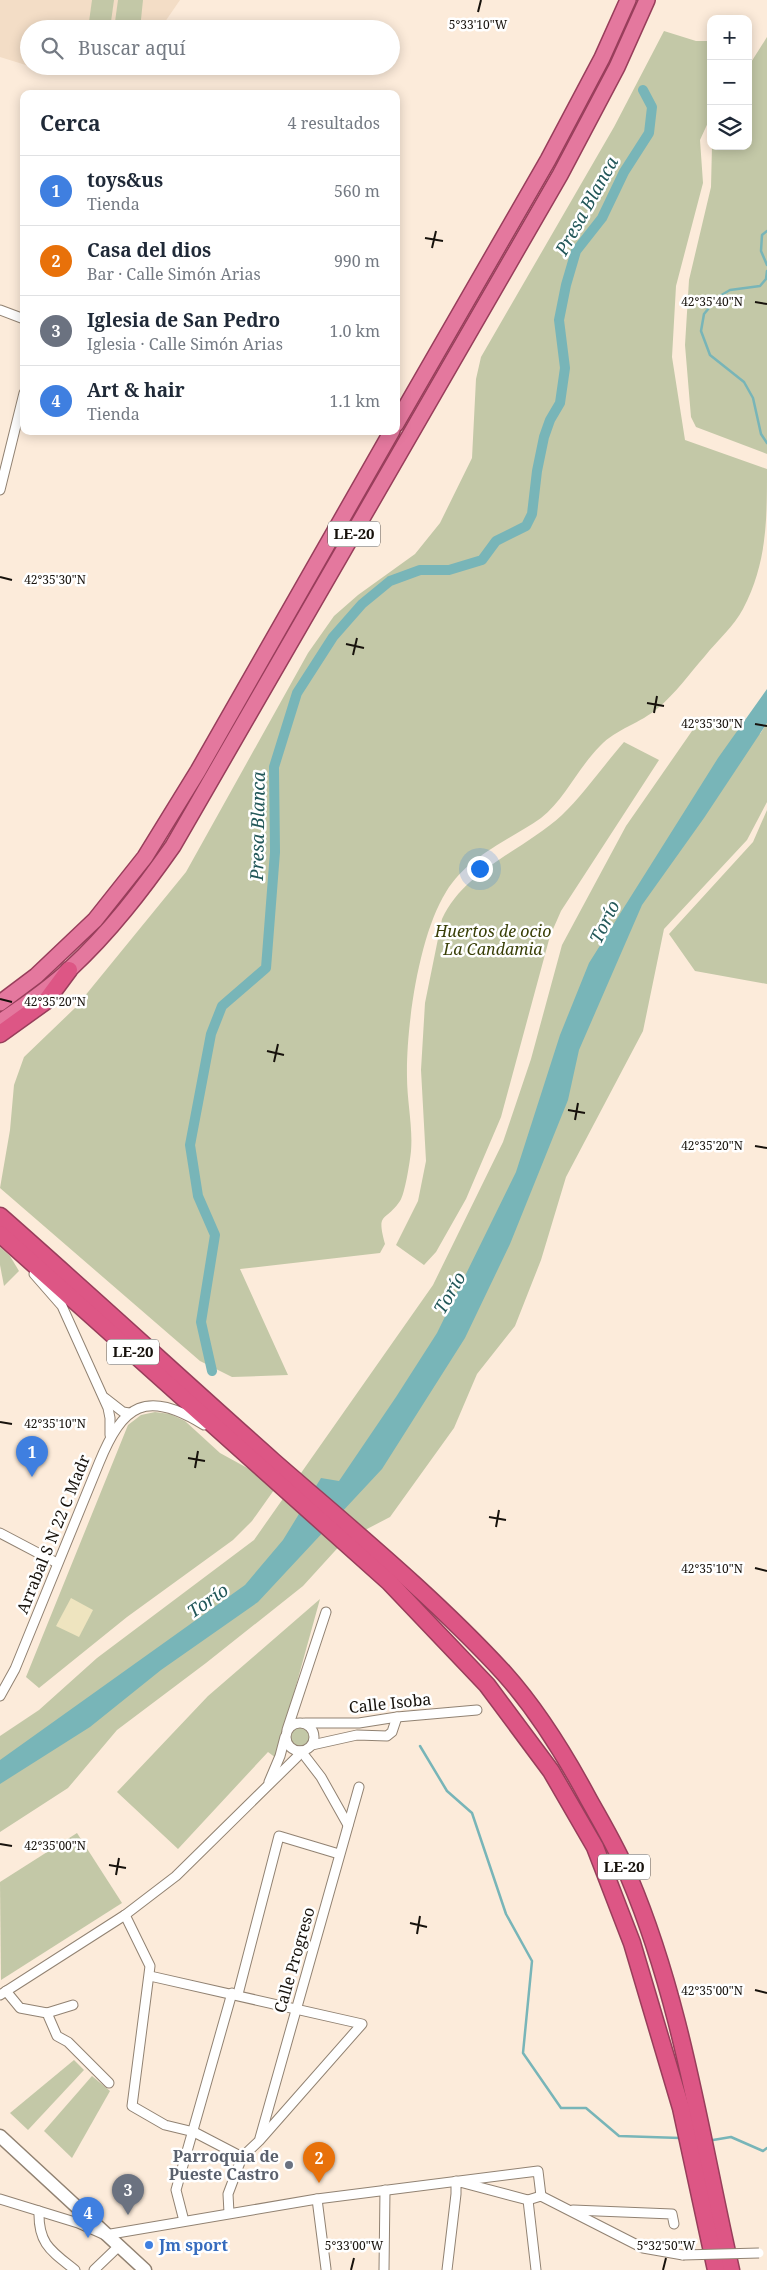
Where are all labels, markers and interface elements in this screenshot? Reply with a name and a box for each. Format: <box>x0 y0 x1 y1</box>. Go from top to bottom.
map controls <box>707 15 752 150</box>
button: + <box>707 15 752 60</box>
text: 5°33'10"W <box>449 16 508 33</box>
search box <box>20 20 400 75</box>
icon: search <box>38 34 66 62</box>
text: Buscar aquí <box>78 35 186 61</box>
button: − <box>707 60 752 105</box>
button: layers <box>707 105 752 150</box>
text: Cerca <box>40 109 101 137</box>
text: 4 resultados <box>288 112 380 134</box>
water label: Presa Blanca <box>549 151 623 260</box>
text: toys&us <box>87 167 163 193</box>
text: 1 <box>51 180 61 202</box>
text: 560 m <box>334 180 380 202</box>
text: Tienda <box>87 193 140 215</box>
text: Casa del dios <box>87 237 211 263</box>
text: 2 <box>51 250 61 272</box>
text: 990 m <box>334 250 380 272</box>
text: Bar · Calle Simón Arias <box>87 263 261 285</box>
text: 42°35'40"N <box>681 293 743 310</box>
text: Iglesia de San Pedro <box>87 307 280 333</box>
text: 3 <box>51 320 61 342</box>
text: 1.0 km <box>329 320 380 342</box>
text: Iglesia · Calle Simón Arias <box>87 333 283 355</box>
text: Art & hair <box>87 377 185 403</box>
text: 4 <box>51 390 61 412</box>
text: 1.1 km <box>329 390 380 412</box>
text: Tienda <box>87 403 140 425</box>
road number: LE-20 <box>328 522 380 546</box>
text: 42°35'30"N <box>24 571 86 588</box>
text: 42°35'30"N <box>681 715 743 732</box>
water label: Presa Blanca <box>244 771 270 882</box>
your location <box>467 856 493 882</box>
water label: Torío <box>583 896 625 947</box>
park label: Huertos de ocio La Candamia <box>434 920 551 960</box>
text: 42°35'20"N <box>24 993 86 1010</box>
text: 42°35'20"N <box>681 1137 743 1154</box>
water label: Torío <box>427 1267 471 1318</box>
road number: LE-20 <box>107 1340 159 1364</box>
text: 42°35'10"N <box>24 1415 86 1432</box>
pin: 1 <box>16 1436 48 1477</box>
street label: Arrabal S N 22 C Madr <box>11 1451 95 1617</box>
text: 42°35'10"N <box>681 1560 743 1577</box>
water label: Torío <box>182 1577 233 1623</box>
street label: Calle Isoba <box>348 1688 432 1718</box>
text: 42°35'00"N <box>24 1837 86 1854</box>
road number: LE-20 <box>598 1854 650 1880</box>
street label: Calle Progreso <box>268 1905 320 2015</box>
text: 42°35'00"N <box>681 1982 743 1999</box>
pin: 2 <box>303 2142 335 2183</box>
place label: Parroquia de Pueste Castro <box>169 2145 279 2185</box>
marker: Parroquia de Pueste Castro <box>283 2159 295 2171</box>
pin: 3 <box>112 2174 144 2215</box>
pin: 4 <box>72 2197 104 2238</box>
place label: Jm sport <box>158 2234 228 2256</box>
text: 5°33'00"W <box>325 2237 384 2254</box>
text: 5°32'50"W <box>637 2237 696 2254</box>
marker: Jm sport <box>143 2239 155 2251</box>

